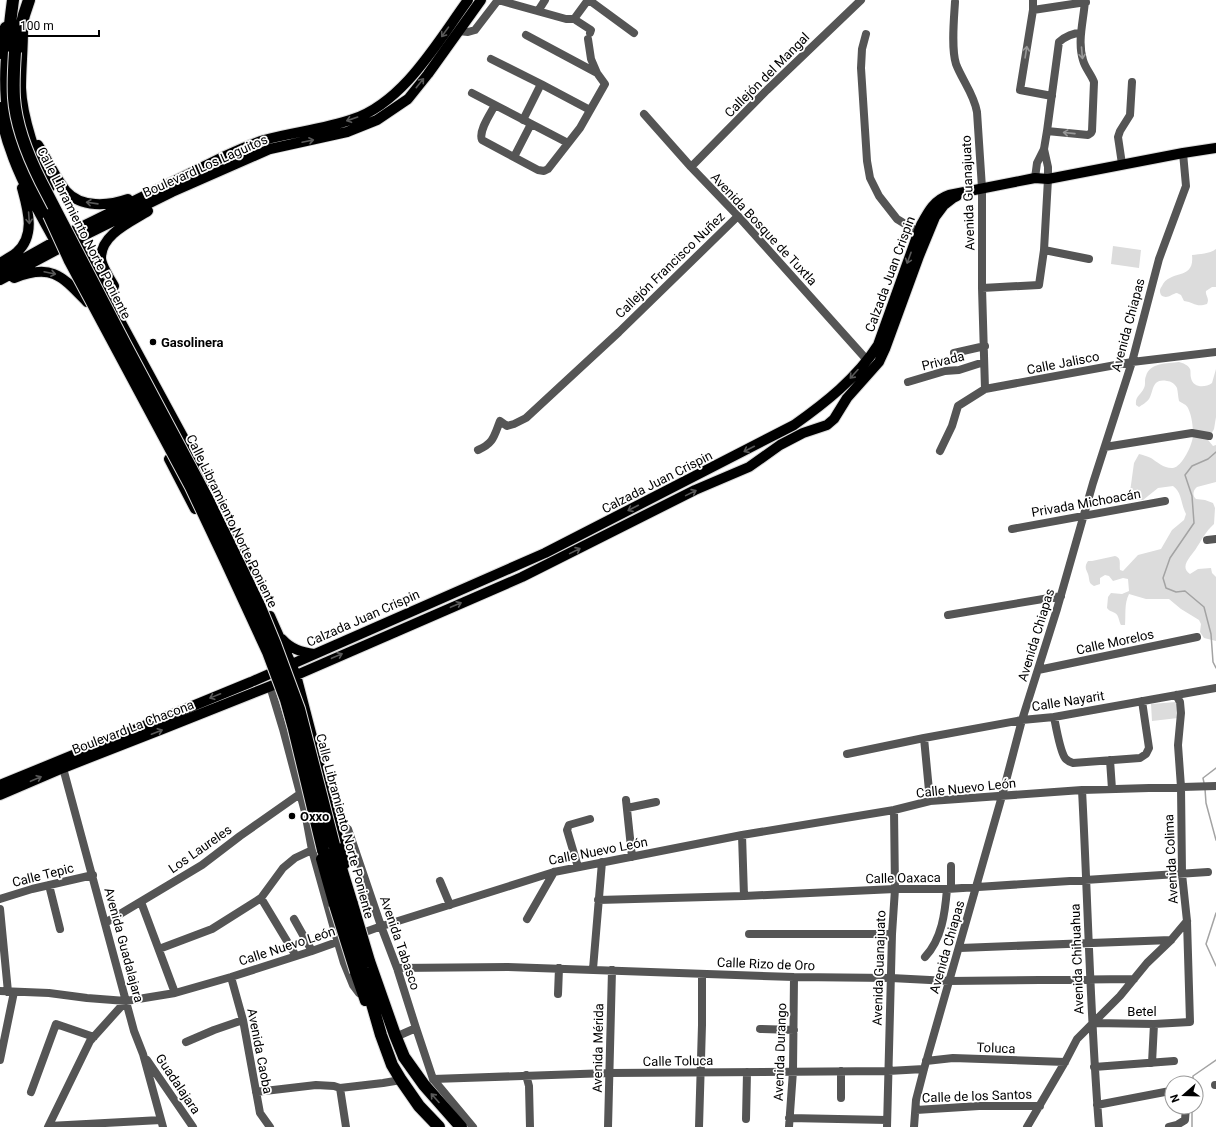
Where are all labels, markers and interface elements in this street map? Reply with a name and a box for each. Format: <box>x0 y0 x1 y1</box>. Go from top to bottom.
scale bar <box>14 12 99 38</box>
text: 100 m <box>20 19 54 33</box>
one-way arrow <box>441 26 449 37</box>
street label: Callejón del Mangal <box>722 30 812 120</box>
one-way arrow <box>1022 46 1030 59</box>
one-way arrow <box>1078 46 1085 59</box>
one-way arrow <box>416 78 425 89</box>
one-way arrow <box>347 115 359 123</box>
one-way arrow <box>1063 129 1076 136</box>
street label: Boulevard Los Laguitos <box>140 132 270 200</box>
street label: Avenida Guanajuato <box>958 135 978 251</box>
one-way arrow <box>301 136 314 144</box>
street label: Calle Libramiento Norte Poniente <box>34 145 134 322</box>
street label: Avenida Bosque de Tuxtla <box>708 170 820 288</box>
one-way arrow <box>86 199 99 207</box>
street label: Callejón Francisco Nuñez <box>612 208 728 321</box>
one-way arrow <box>25 212 32 225</box>
street label: Calzada Juan Crispin <box>862 214 918 334</box>
one-way arrow <box>905 252 913 264</box>
one-way arrow <box>43 270 56 278</box>
street label: Avenida Chiapas <box>1108 276 1148 373</box>
place label: Gasolinera <box>161 335 224 350</box>
marker: Gasolinera <box>148 337 158 347</box>
street label: Privada <box>920 348 966 374</box>
street label: Calle Jalisco <box>1026 349 1100 377</box>
one-way arrow <box>849 369 859 379</box>
street label: Calle Libramiento Norte Poniente <box>183 432 281 610</box>
one-way arrow <box>744 446 756 453</box>
street label: Calzada Juan Crispin <box>599 448 715 516</box>
street label: Privada Michoacán <box>1030 486 1142 520</box>
one-way arrow <box>684 489 696 496</box>
one-way arrow <box>628 505 640 512</box>
one-way arrow <box>568 547 580 554</box>
street label: Calzada Juan Crispin <box>304 586 422 650</box>
street label: Avenida Chiapas <box>1015 587 1057 683</box>
one-way arrow <box>450 601 462 609</box>
street label: Calle Morelos <box>1075 626 1156 658</box>
one-way arrow <box>330 652 342 660</box>
street label: Calle Nayarit <box>1031 688 1105 714</box>
one-way arrow <box>209 693 221 701</box>
street label: Boulevard La Chacona <box>70 697 196 757</box>
one-way arrow <box>150 727 162 735</box>
street label: Calle Libramiento Norte Poniente <box>313 732 377 920</box>
one-way arrow <box>29 775 41 783</box>
street label: Calle Nuevo León <box>915 775 1017 801</box>
place label: Oxxo <box>300 809 329 824</box>
marker: Oxxo <box>287 811 297 821</box>
street label: Avenida Colima <box>1161 814 1181 904</box>
street label: Los Laureles <box>166 822 235 876</box>
street label: Calle Nuevo León <box>547 834 649 868</box>
street label: Calle Tepic <box>11 860 76 890</box>
street label: Calle Oaxaca <box>865 870 941 886</box>
street label: Avenida Guadalajara <box>101 886 147 1004</box>
street label: Avenida Tabasco <box>377 894 423 992</box>
street label: Avenida Chiapas <box>927 898 968 995</box>
street label: Avenida Chihuahua <box>1068 903 1086 1015</box>
street label: Avenida Guanajuato <box>869 910 889 1026</box>
street label: Calle Nuevo León <box>237 923 337 969</box>
street label: Calle Rizo de Oro <box>717 955 815 973</box>
street label: Avenida Mérida <box>590 1003 606 1093</box>
street label: Avenida Durango <box>771 1003 789 1101</box>
street label: Betel <box>1127 1004 1157 1019</box>
street label: Avenida Caoba <box>244 1007 276 1095</box>
street label: Toluca <box>976 1040 1016 1056</box>
street label: Guadalajara <box>152 1051 204 1117</box>
street label: Calle Toluca <box>643 1053 713 1069</box>
north arrow <box>1164 1075 1204 1115</box>
street label: Calle de los Santos <box>922 1087 1033 1105</box>
text: N <box>1168 1092 1183 1104</box>
one-way arrow <box>430 1093 440 1103</box>

